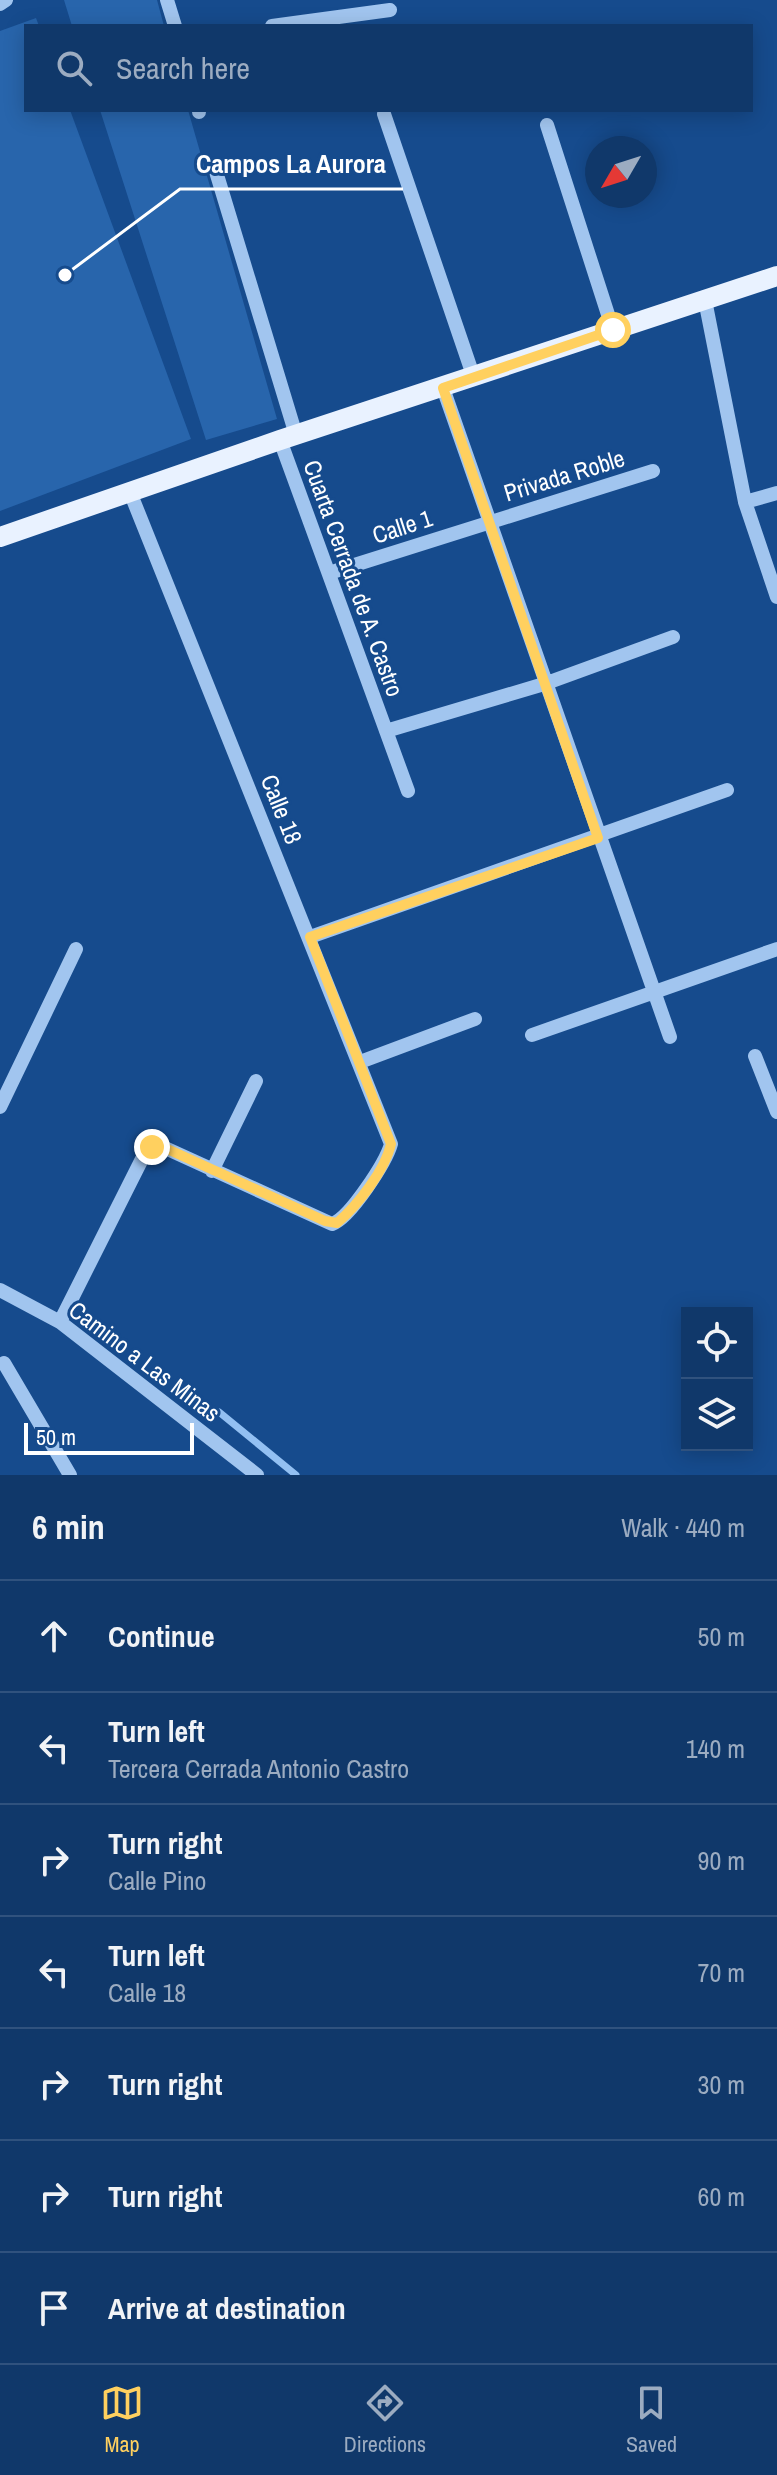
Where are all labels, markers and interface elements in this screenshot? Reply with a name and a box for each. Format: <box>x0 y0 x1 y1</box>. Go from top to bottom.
search box <box>24 24 753 112</box>
icon: search <box>52 46 96 90</box>
text: Search here <box>116 48 250 88</box>
north arrow <box>585 136 657 208</box>
callout: Campos La Aurora <box>180 139 403 189</box>
text: Campos La Aurora <box>196 146 386 181</box>
route start <box>595 312 631 348</box>
street label: Privada Roble <box>500 441 628 509</box>
street label: Cuarta Cerrada de A. Castro <box>296 455 412 701</box>
street label: Calle 1 <box>368 501 436 551</box>
street label: Calle 18 <box>254 770 310 848</box>
route end <box>134 1129 170 1165</box>
street label: Camino a Las Minas <box>63 1294 227 1428</box>
map controls <box>681 1307 753 1451</box>
button: locate <box>681 1307 753 1379</box>
button: layers <box>681 1379 753 1451</box>
scale bar <box>24 1419 194 1455</box>
text: 50 m <box>36 1422 76 1452</box>
text: 6 min <box>32 1504 105 1550</box>
text: Walk · 440 m <box>621 1510 745 1545</box>
icon: ahead <box>32 1614 76 1658</box>
text: Continue <box>108 1616 215 1656</box>
text: 50 m <box>698 1619 745 1654</box>
text: Turn left <box>108 1711 205 1751</box>
icon: left <box>32 1726 76 1770</box>
text: 140 m <box>686 1731 745 1766</box>
text: Tercera Cerrada Antonio Castro <box>108 1751 409 1786</box>
text: Turn right <box>108 1823 222 1863</box>
icon: right <box>32 1838 76 1882</box>
text: 90 m <box>698 1843 745 1878</box>
text: Calle Pino <box>108 1863 206 1898</box>
text: Turn left <box>108 1935 205 1975</box>
icon: left <box>32 1950 76 1994</box>
text: 70 m <box>698 1955 745 1990</box>
text: Calle 18 <box>108 1975 186 2010</box>
icon: right <box>32 2062 76 2106</box>
text: Turn right <box>108 2064 222 2104</box>
text: 30 m <box>698 2067 745 2102</box>
icon: right <box>32 2174 76 2218</box>
text: Turn right <box>108 2176 222 2216</box>
text: 60 m <box>698 2179 745 2214</box>
icon: arrive <box>32 2286 76 2330</box>
text: Arrive at destination <box>108 2288 346 2328</box>
tab: Map <box>100 2381 144 2459</box>
tab: Directions <box>344 2381 426 2459</box>
tab: Saved <box>626 2381 677 2459</box>

